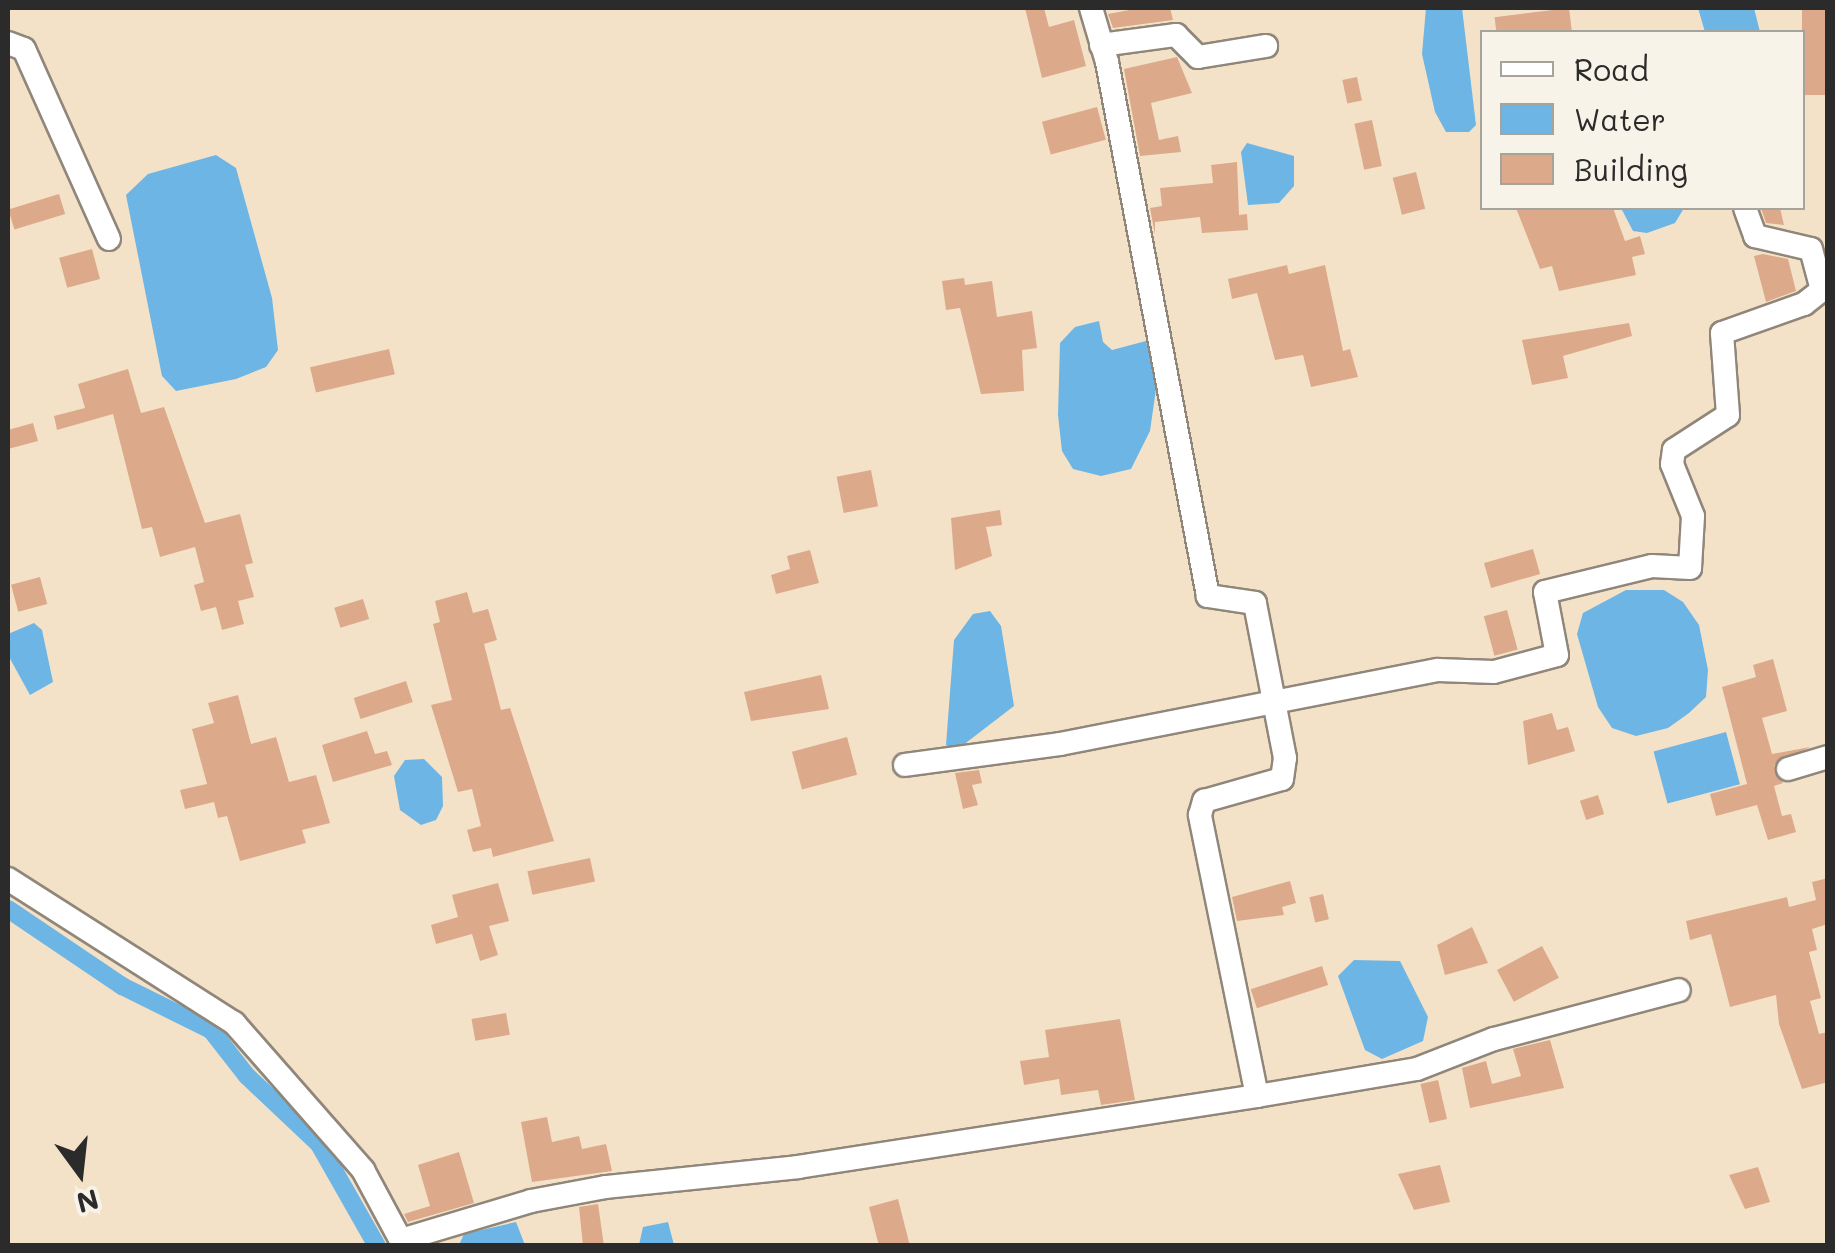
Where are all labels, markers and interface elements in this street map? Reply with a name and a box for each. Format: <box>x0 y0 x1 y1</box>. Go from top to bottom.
legend <box>1480 30 1805 210</box>
text: Road <box>1574 49 1649 89</box>
text: Water <box>1574 99 1666 139</box>
text: Building <box>1574 149 1688 189</box>
north arrow <box>30 1123 130 1223</box>
text: N <box>73 1182 103 1222</box>

